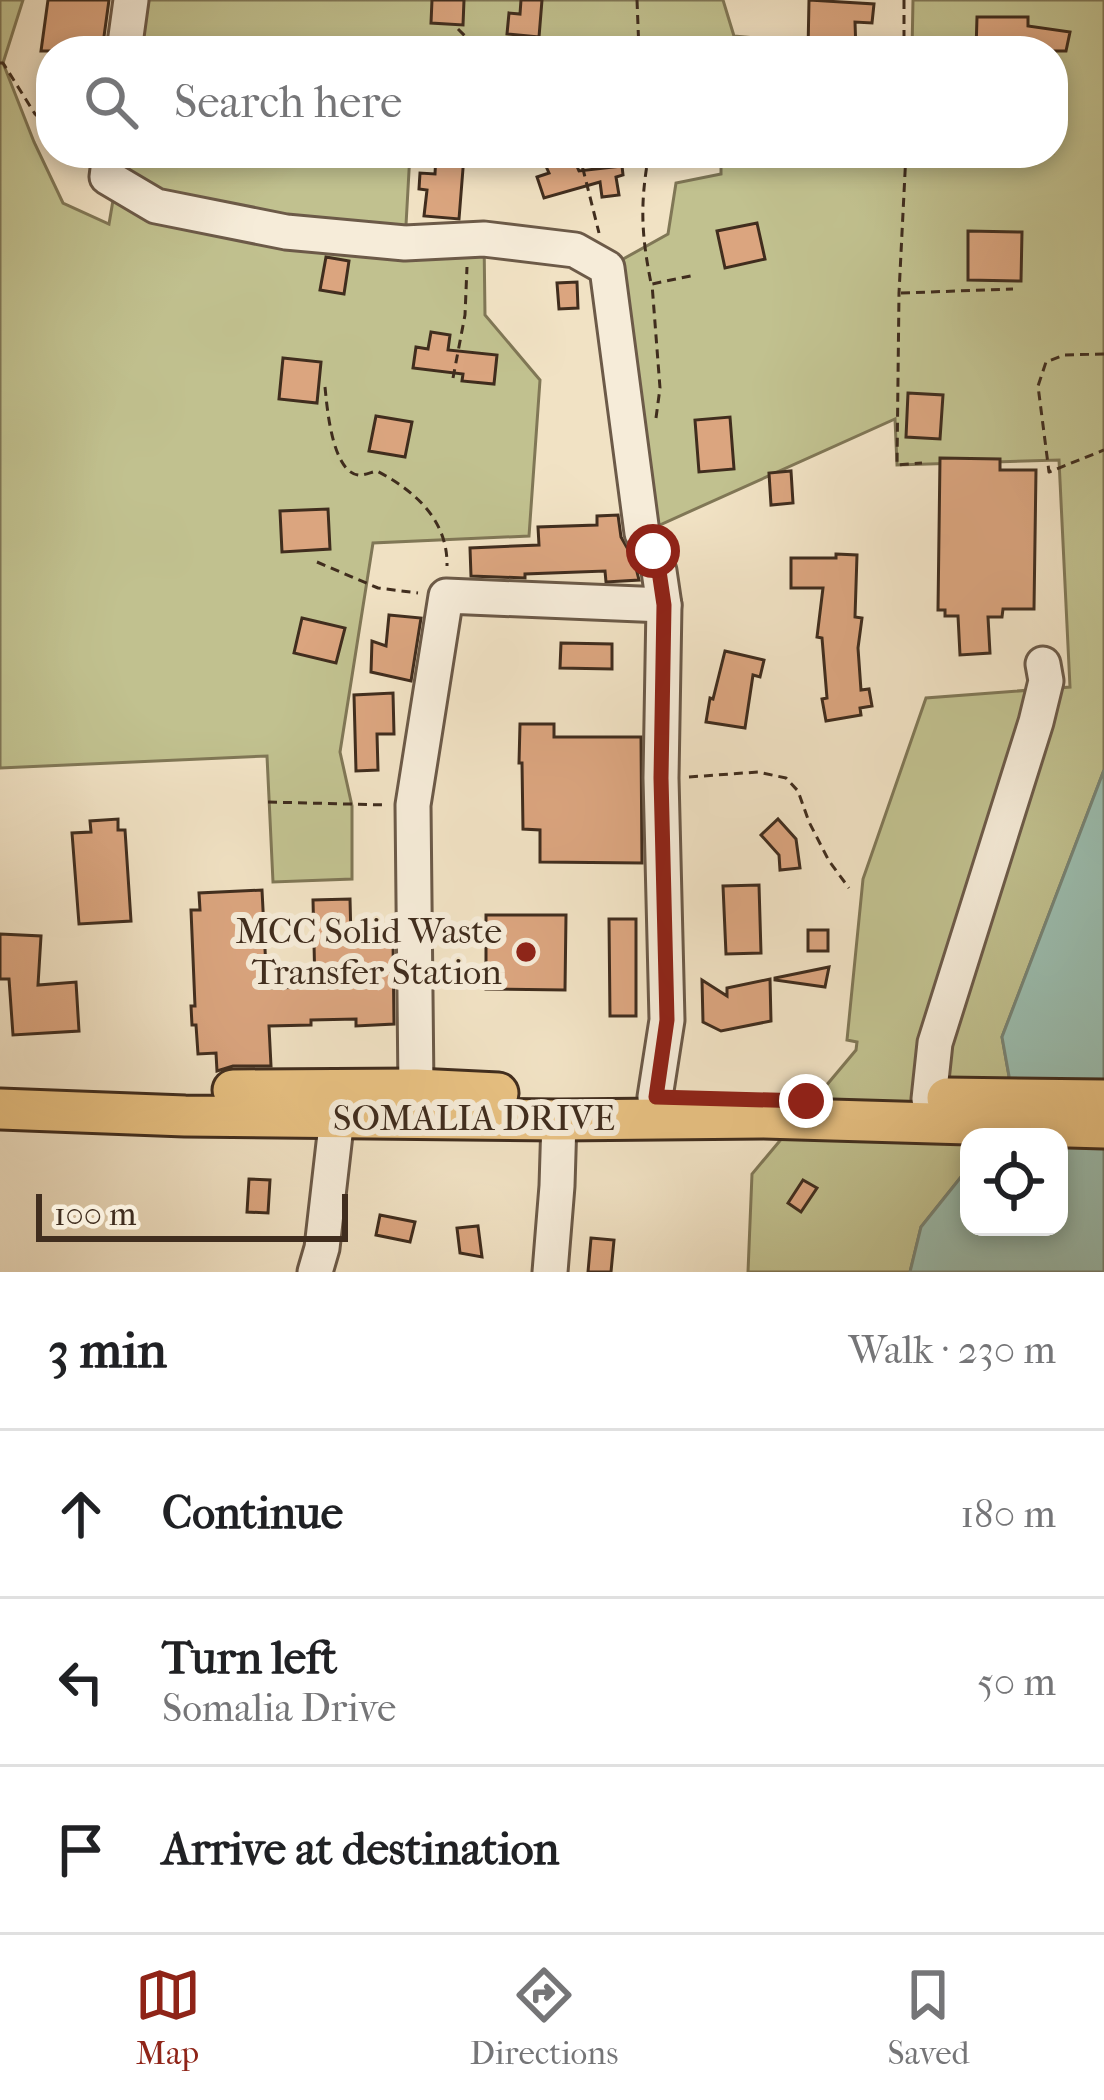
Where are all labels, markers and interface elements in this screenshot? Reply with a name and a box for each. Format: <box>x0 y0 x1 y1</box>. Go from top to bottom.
search box <box>36 36 1068 168</box>
icon: search <box>78 69 144 135</box>
text: Search here <box>174 76 402 129</box>
route start <box>626 524 680 578</box>
place label: MCC Solid Waste Transfer Station <box>236 910 502 993</box>
marker: MCC Solid Waste Transfer Station <box>513 939 539 965</box>
route end <box>779 1074 833 1128</box>
street label: SOMALIA DRIVE <box>333 1097 615 1139</box>
map controls <box>960 1128 1068 1236</box>
button: locate <box>960 1128 1068 1236</box>
scale bar <box>36 1188 348 1241</box>
text: 100 m <box>54 1195 137 1234</box>
text: 3 min <box>48 1320 167 1380</box>
text: Walk · 230 m <box>849 1327 1056 1373</box>
icon: ahead <box>48 1481 114 1547</box>
text: Continue <box>162 1487 343 1540</box>
text: 180 m <box>960 1491 1056 1537</box>
text: Turn left <box>162 1632 337 1685</box>
icon: left <box>48 1649 114 1715</box>
text: 50 m <box>977 1659 1056 1705</box>
text: Somalia Drive <box>162 1685 396 1731</box>
icon: arrive <box>48 1817 114 1883</box>
text: Arrive at destination <box>162 1823 559 1876</box>
tab: Map <box>135 1962 201 2073</box>
tab: Directions <box>470 1962 618 2073</box>
tab: Saved <box>888 1962 969 2073</box>

